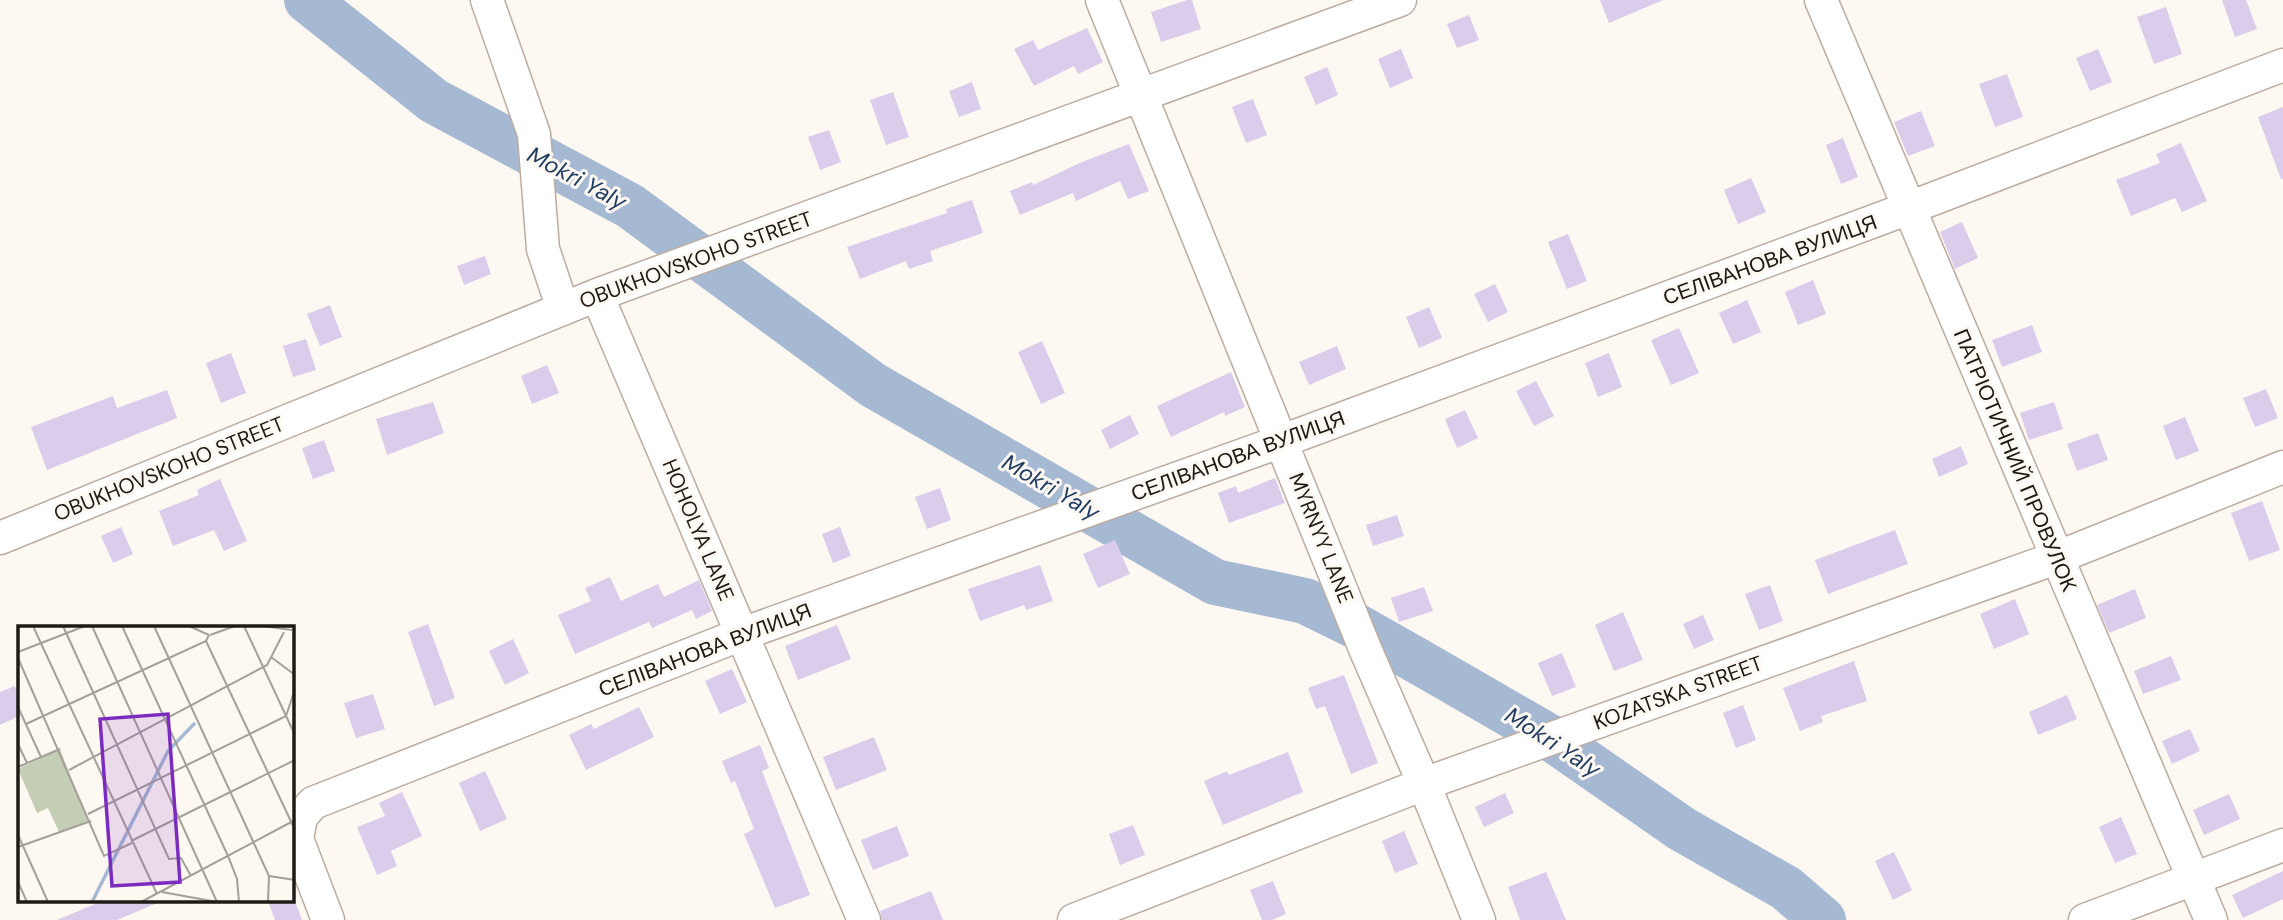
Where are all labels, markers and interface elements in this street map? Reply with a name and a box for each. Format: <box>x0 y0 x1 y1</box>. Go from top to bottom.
water label: Mokri Yaly <box>522 139 633 217</box>
street label: OBUKHOVSKOHO STREET <box>576 205 817 315</box>
street label: СЕЛІВАНОВА ВУЛИЦЯ <box>1659 208 1881 312</box>
street label: ПАТРІОТИЧНИЙ ПРОВУЛОК <box>1947 324 2083 596</box>
street label: СЕЛІВАНОВА ВУЛИЦЯ <box>1127 404 1349 508</box>
street label: OBUKHOVSKOHO STREET <box>50 410 288 528</box>
water label: Mokri Yaly <box>997 447 1106 528</box>
street label: HOHOLYA LANE <box>655 455 741 605</box>
street label: MYRNYY LANE <box>1282 469 1360 607</box>
street label: СЕЛІВАНОВА ВУЛИЦЯ <box>594 596 816 704</box>
inset map <box>18 626 294 902</box>
street label: KOZATSKA STREET <box>1589 649 1767 737</box>
water label: Mokri Yaly <box>1499 700 1608 785</box>

